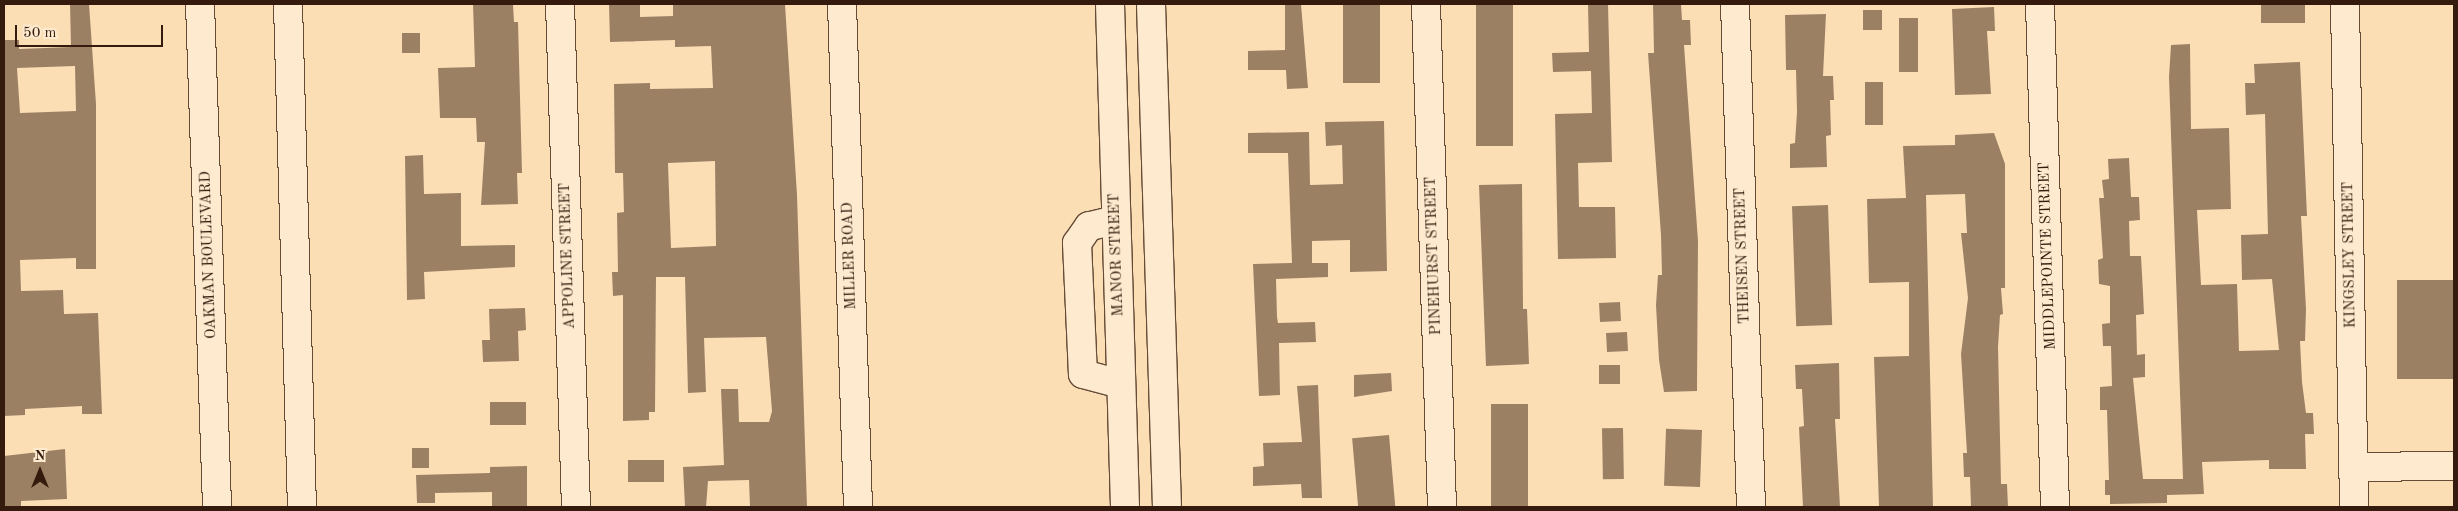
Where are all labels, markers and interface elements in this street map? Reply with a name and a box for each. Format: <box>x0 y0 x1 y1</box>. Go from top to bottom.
scale bar <box>18 15 165 47</box>
text: 50 m <box>23 26 57 41</box>
street label: MIDDLEPOINTE STREET <box>2036 162 2060 350</box>
street label: OAKMAN BOULEVARD <box>197 171 221 339</box>
street label: PINEHURST STREET <box>1422 176 1446 336</box>
street label: APPOLINE STREET <box>556 182 580 330</box>
street label: KINGSLEY STREET <box>2340 182 2360 328</box>
street label: THEISEN STREET <box>1732 188 1754 324</box>
street label: MANOR STREET <box>1106 193 1128 317</box>
street label: MILLER ROAD <box>839 202 861 310</box>
north arrow <box>15 446 65 496</box>
text: N <box>35 449 45 463</box>

